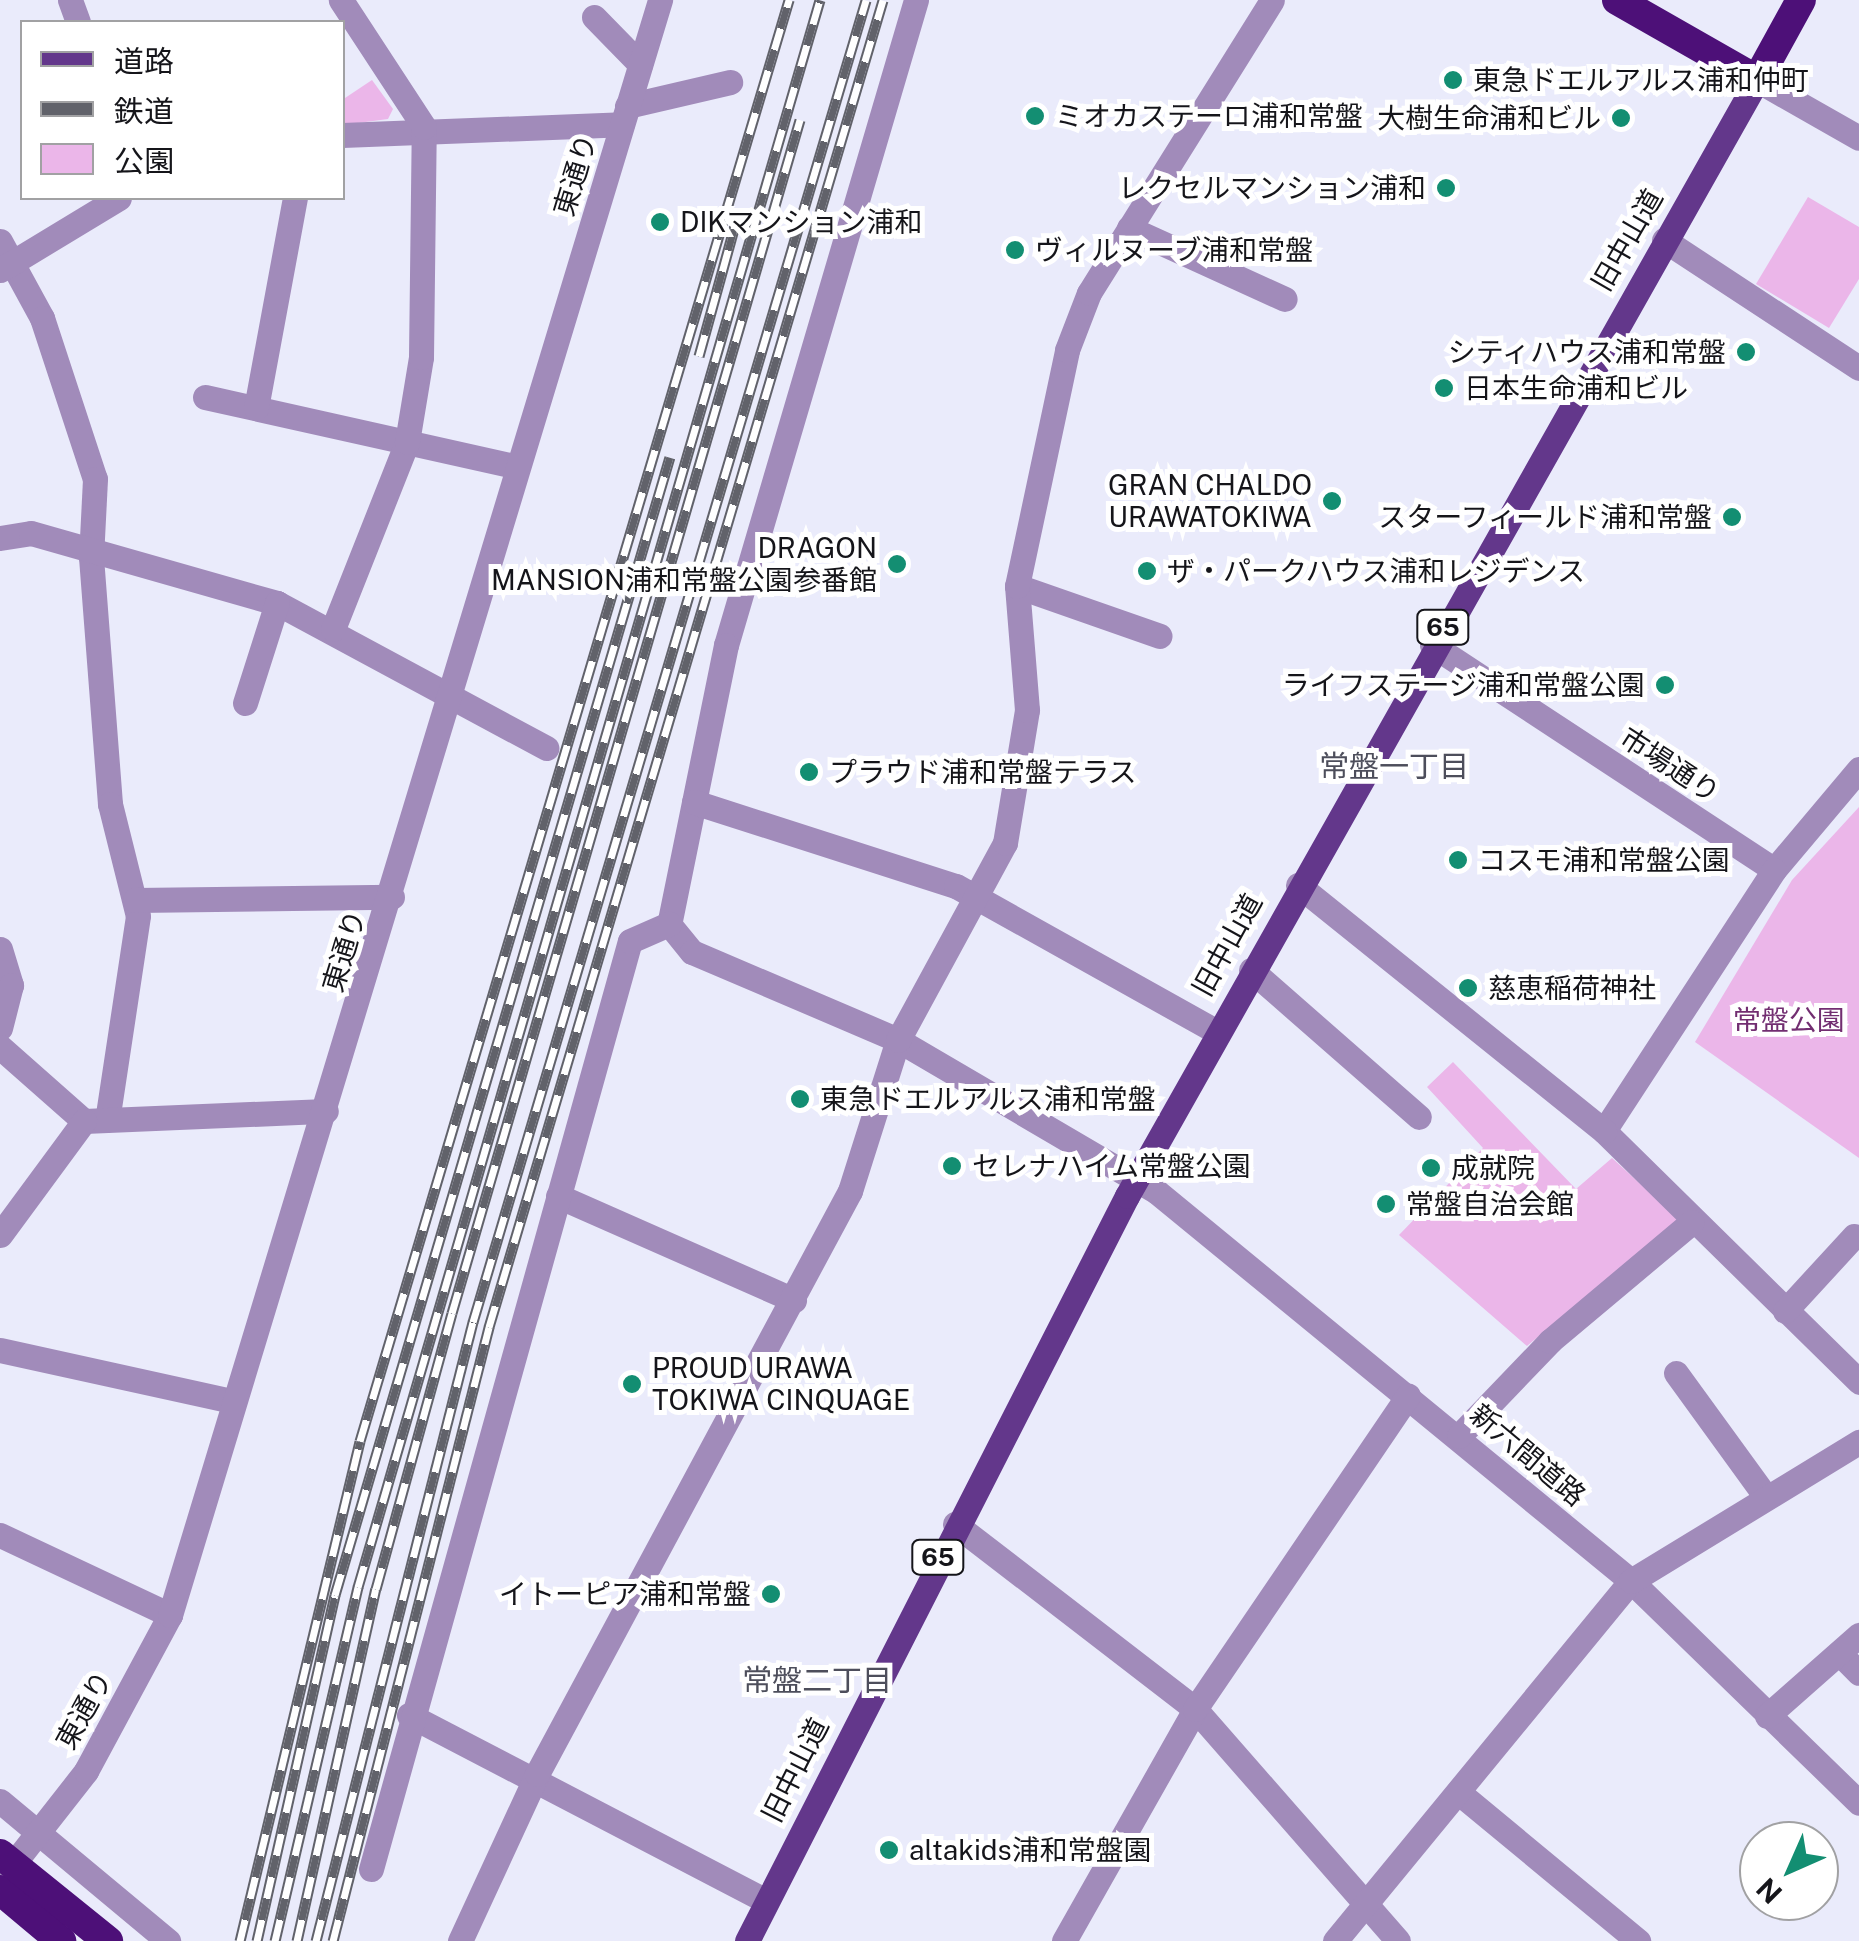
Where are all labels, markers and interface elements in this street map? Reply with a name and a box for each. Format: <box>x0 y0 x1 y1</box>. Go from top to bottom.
legend <box>20 20 345 200</box>
text: 道路 <box>114 43 174 79</box>
place label: 東急ドエルアルス浦和仲町 <box>1473 63 1809 97</box>
marker: 東急ドエルアルス浦和仲町 <box>1442 69 1464 91</box>
text: 鉄道 <box>114 93 174 129</box>
place label: ミオカステーロ浦和常盤 <box>1055 99 1363 133</box>
place label: 大樹生命浦和ビル <box>1377 101 1601 135</box>
marker: ミオカステーロ浦和常盤 <box>1024 105 1046 127</box>
marker: 大樹生命浦和ビル <box>1610 107 1632 129</box>
street label: 東通り <box>547 130 603 220</box>
text: 公園 <box>114 143 174 179</box>
place label: レクセルマンション浦和 <box>1118 171 1426 205</box>
marker: レクセルマンション浦和 <box>1435 177 1457 199</box>
street label: 旧中山道 <box>1584 183 1670 297</box>
place label: DIKマンション浦和 <box>680 205 922 239</box>
marker: DIKマンション浦和 <box>649 211 671 233</box>
place label: ヴィルヌーブ浦和常盤 <box>1035 233 1315 267</box>
marker: ヴィルヌーブ浦和常盤 <box>1004 239 1026 261</box>
place label: シティハウス浦和常盤 <box>1446 335 1726 369</box>
marker: シティハウス浦和常盤 <box>1735 341 1757 363</box>
place label: 日本生命浦和ビル <box>1464 371 1688 405</box>
marker: 日本生命浦和ビル <box>1433 377 1455 399</box>
place label: GRAN CHALDO URAWATOKIWA <box>1108 468 1312 534</box>
marker: GRAN CHALDO URAWATOKIWA <box>1321 490 1343 512</box>
place label: スターフィールド浦和常盤 <box>1376 500 1712 534</box>
marker: スターフィールド浦和常盤 <box>1721 506 1743 528</box>
place label: DRAGON MANSION浦和常盤公園参番館 <box>491 531 877 597</box>
marker: DRAGON MANSION浦和常盤公園参番館 <box>886 553 908 575</box>
place label: ザ・パークハウス浦和レジデンス <box>1167 554 1587 588</box>
marker: ザ・パークハウス浦和レジデンス <box>1136 560 1158 582</box>
road number: 65 <box>1416 607 1470 647</box>
place label: ライフステージ浦和常盤公園 <box>1281 668 1645 702</box>
marker: ライフステージ浦和常盤公園 <box>1654 674 1676 696</box>
street label: 市場通り <box>1614 720 1726 810</box>
district label: 常盤一丁目 <box>1319 748 1469 784</box>
place label: プラウド浦和常盤テラス <box>829 755 1137 789</box>
marker: プラウド浦和常盤テラス <box>798 761 820 783</box>
place label: コスモ浦和常盤公園 <box>1478 843 1730 877</box>
marker: コスモ浦和常盤公園 <box>1447 849 1469 871</box>
street label: 旧中山道 <box>1185 888 1269 1002</box>
street label: 東通り <box>316 906 372 996</box>
place label: 慈恵稲荷神社 <box>1488 971 1656 1005</box>
marker: 慈恵稲荷神社 <box>1457 977 1479 999</box>
park label: 常盤公園 <box>1733 1003 1845 1037</box>
place label: 東急ドエルアルス浦和常盤 <box>820 1082 1156 1116</box>
marker: 東急ドエルアルス浦和常盤 <box>789 1088 811 1110</box>
place label: セレナハイム常盤公園 <box>972 1149 1252 1183</box>
place label: 成就院 <box>1451 1151 1535 1185</box>
marker: セレナハイム常盤公園 <box>941 1155 963 1177</box>
marker: 成就院 <box>1420 1157 1442 1179</box>
place label: 常盤自治会館 <box>1406 1187 1574 1221</box>
marker: 常盤自治会館 <box>1375 1193 1397 1215</box>
place label: PROUD URAWA TOKIWA CINQUAGE <box>652 1351 910 1417</box>
marker: PROUD URAWA TOKIWA CINQUAGE <box>621 1373 643 1395</box>
street label: 新六間道路 <box>1464 1397 1592 1513</box>
road number: 65 <box>910 1537 966 1577</box>
place label: イトーピア浦和常盤 <box>499 1577 751 1611</box>
marker: イトーピア浦和常盤 <box>760 1583 782 1605</box>
district label: 常盤二丁目 <box>742 1662 892 1698</box>
street label: 東通り <box>49 1665 119 1755</box>
street label: 旧中山道 <box>755 1712 835 1828</box>
north arrow <box>1739 1821 1839 1921</box>
place label: altakids浦和常盤園 <box>909 1833 1152 1867</box>
marker: altakids浦和常盤園 <box>878 1839 900 1861</box>
text: N <box>1749 1872 1788 1911</box>

